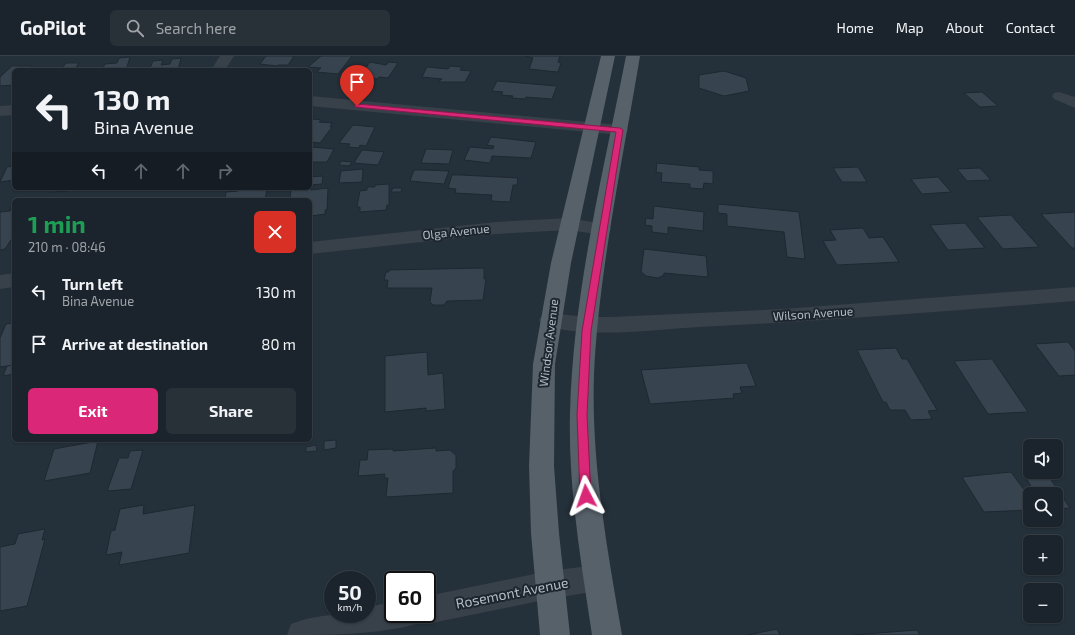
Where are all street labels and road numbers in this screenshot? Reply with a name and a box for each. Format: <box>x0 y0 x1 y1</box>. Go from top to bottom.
street label: Olga Avenue <box>422 221 490 241</box>
street label: Windsor Avenue <box>536 298 560 388</box>
street label: Wilson Avenue <box>772 303 854 323</box>
street label: Rosemont Avenue <box>454 573 570 612</box>

